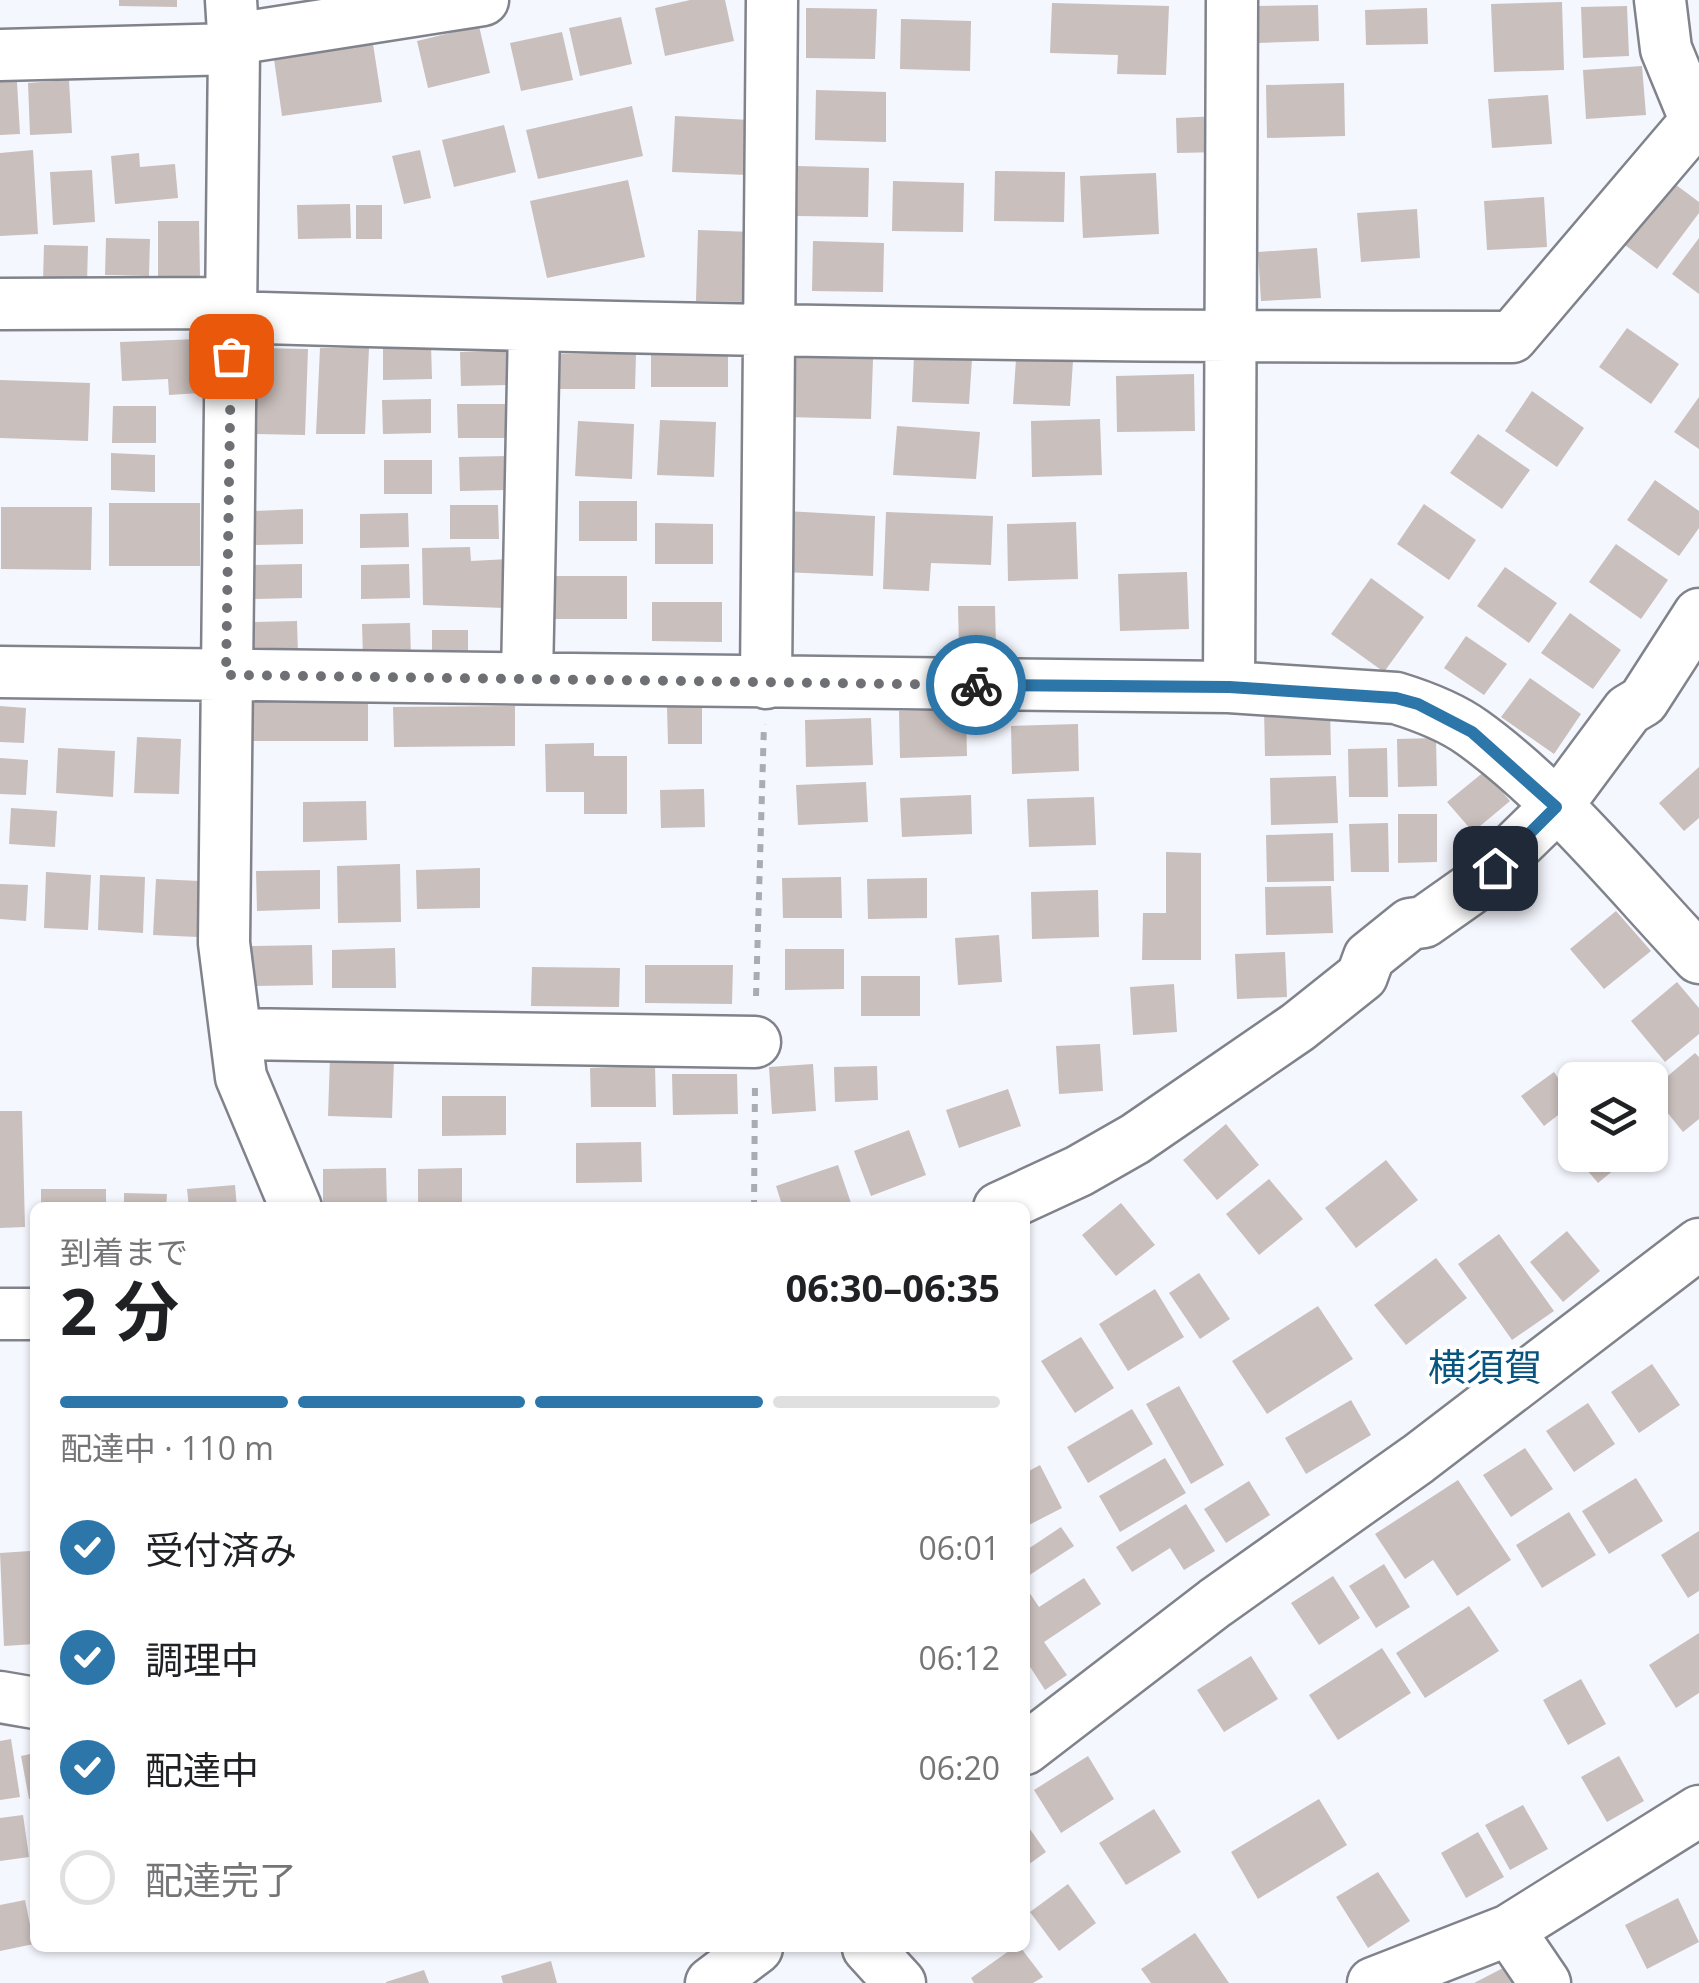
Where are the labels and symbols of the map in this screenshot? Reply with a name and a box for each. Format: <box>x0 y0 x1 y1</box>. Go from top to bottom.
pin <box>189 314 274 399</box>
courier <box>926 635 1026 735</box>
pin <box>1453 826 1538 911</box>
district label: 横須賀 <box>1428 1340 1542 1392</box>

